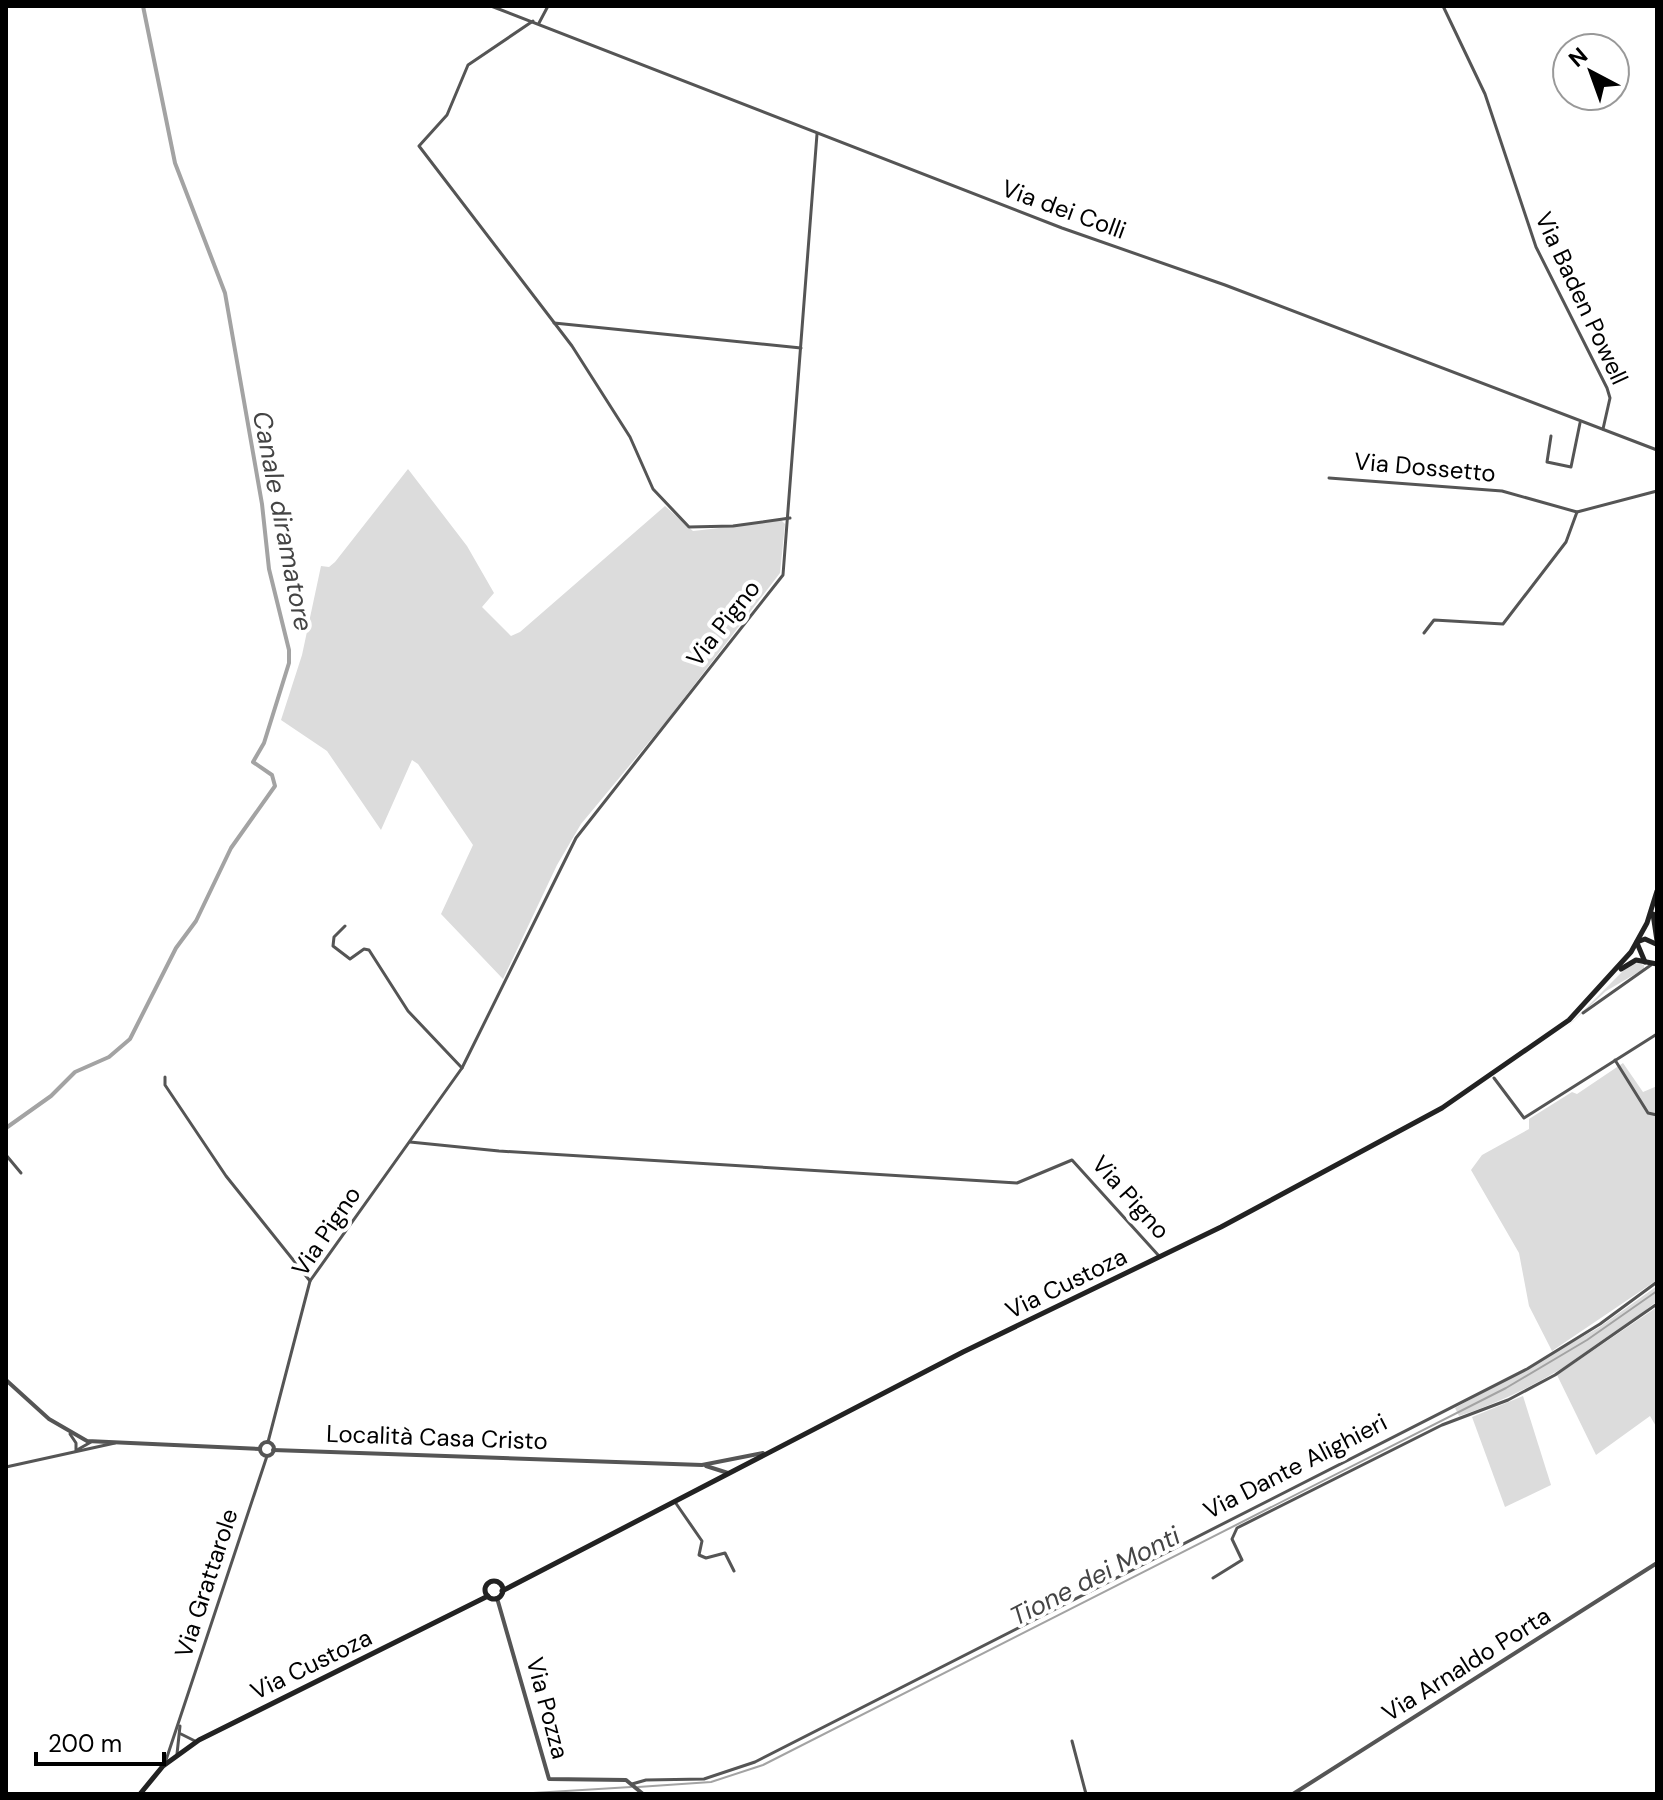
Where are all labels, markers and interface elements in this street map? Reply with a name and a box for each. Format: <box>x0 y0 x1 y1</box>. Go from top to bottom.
north arrow <box>1551 32 1631 112</box>
text: N <box>1563 41 1594 73</box>
street label: Via dei Colli <box>998 172 1130 246</box>
street label: Via Baden Powell <box>1528 207 1636 389</box>
water label: Canale diramatore <box>245 408 321 634</box>
street label: Via Dossetto <box>1353 445 1497 489</box>
street label: Via Pigno <box>679 573 767 673</box>
street label: Via Pigno <box>1085 1149 1177 1245</box>
street label: Via Pigno <box>285 1180 367 1282</box>
street label: Via Custoza <box>1000 1240 1132 1326</box>
street label: Via Dante Alighieri <box>1198 1406 1392 1526</box>
street label: Località Casa Cristo <box>326 1418 548 1456</box>
street label: Via Grattarole <box>167 1505 245 1661</box>
water label: Tione dei Monti <box>1004 1518 1186 1633</box>
street label: Via Arnaldo Porta <box>1376 1600 1556 1728</box>
street label: Via Custoza <box>245 1621 377 1707</box>
street label: Via Pozza <box>520 1654 576 1762</box>
scale bar <box>36 1716 164 1766</box>
text: 200 m <box>48 1728 122 1759</box>

